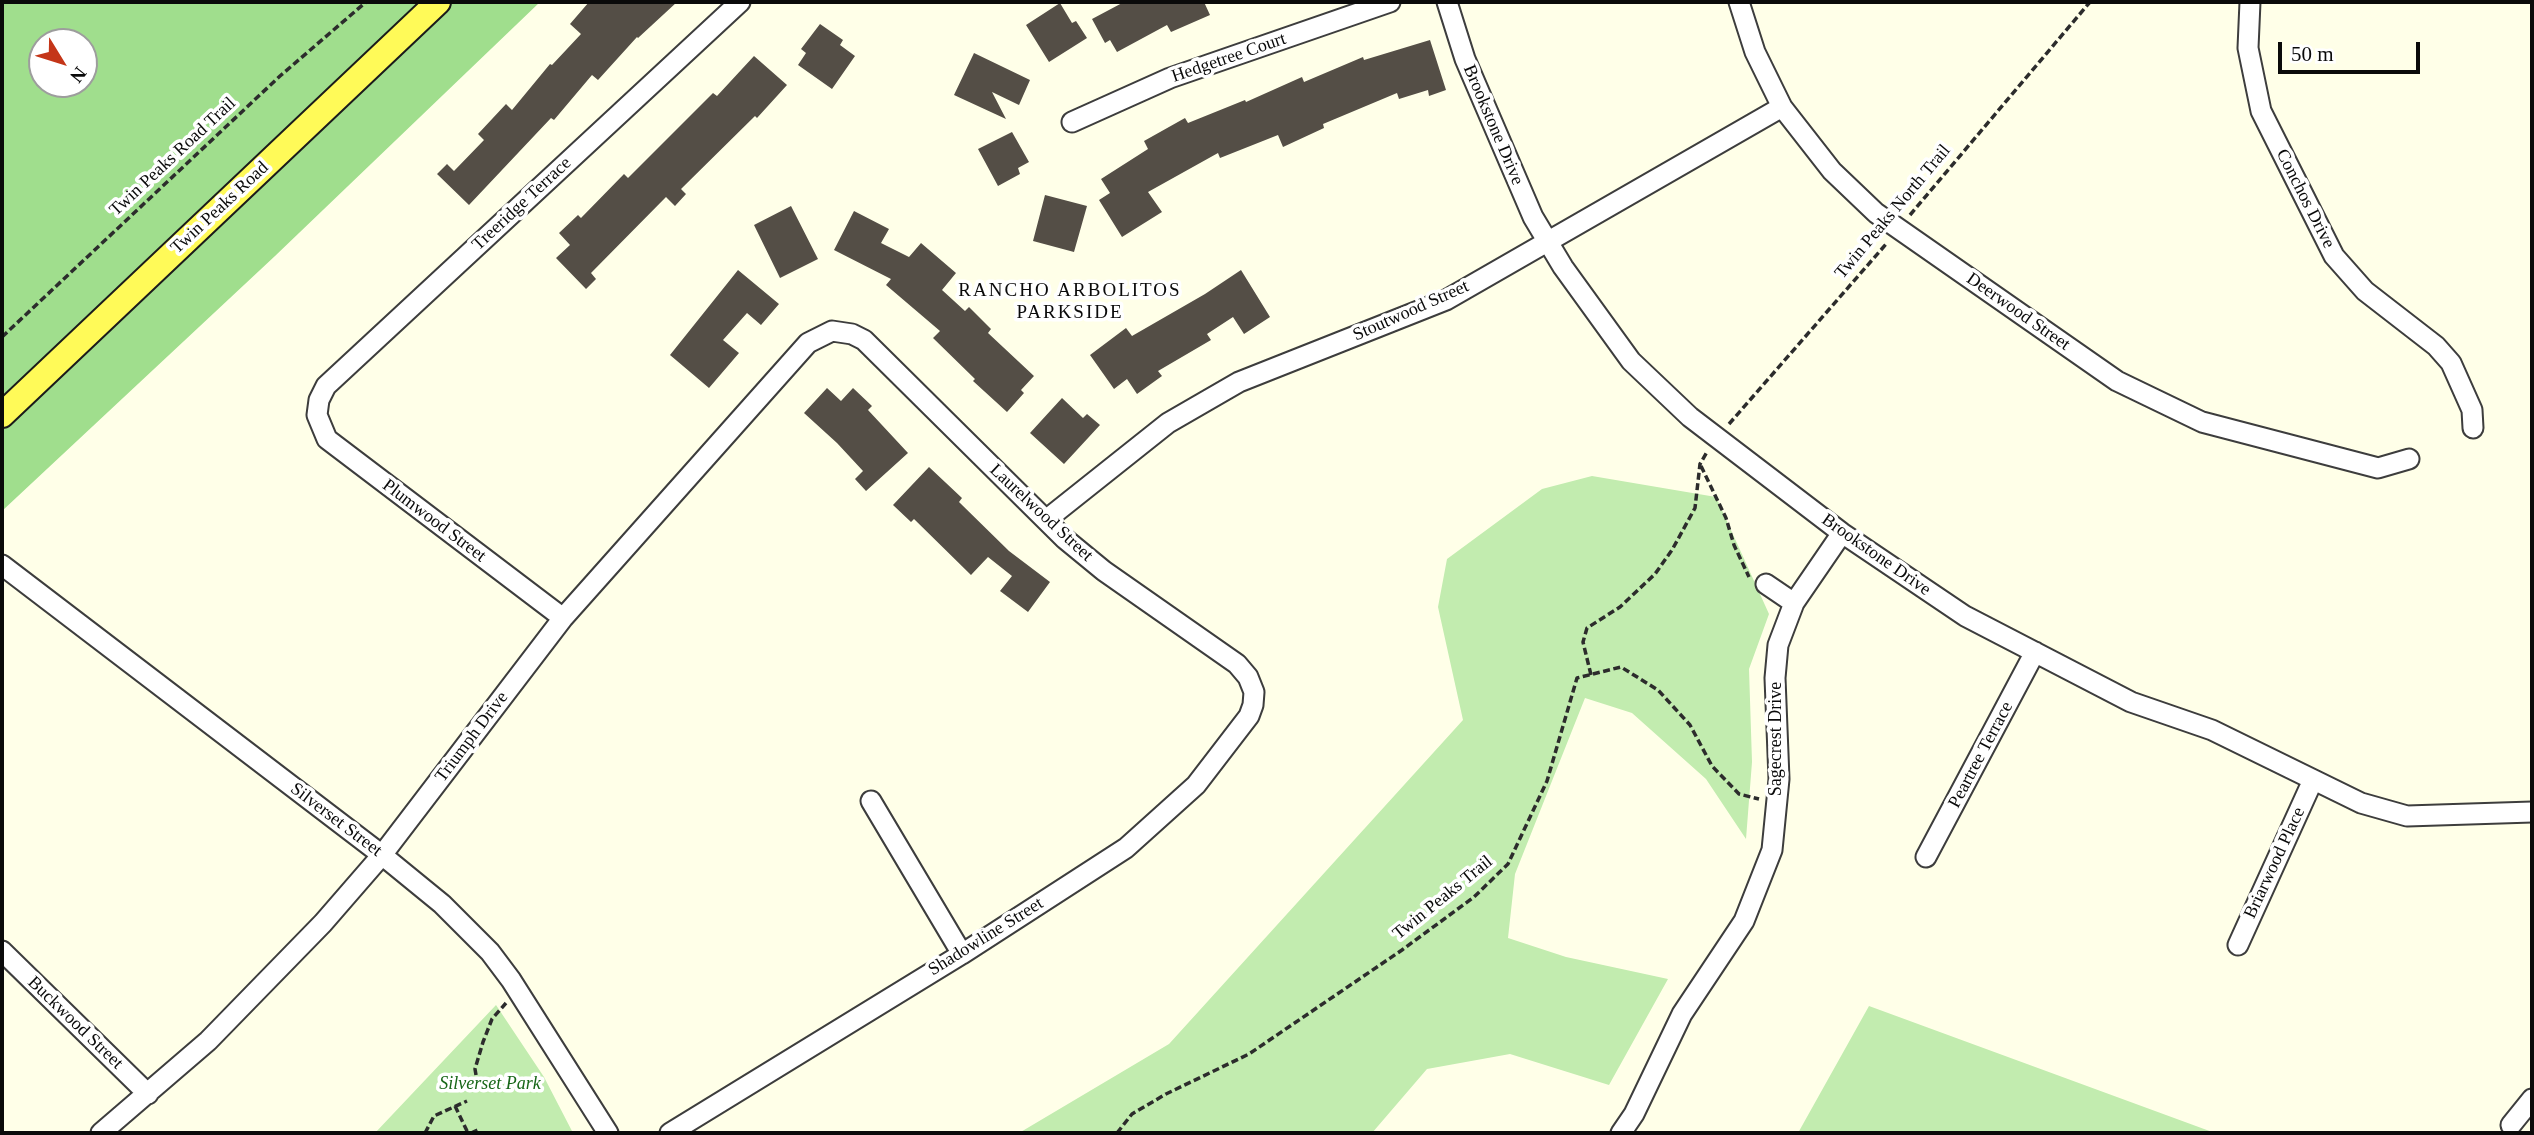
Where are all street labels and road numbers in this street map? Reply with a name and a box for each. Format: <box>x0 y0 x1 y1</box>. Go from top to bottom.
street label: Hedgetree Court <box>1169 28 1289 88</box>
street label: Brookstone Drive <box>1458 62 1528 188</box>
street label: Twin Peaks Road Trail <box>105 93 241 221</box>
street label: Twin Peaks North Trail <box>1831 140 1955 284</box>
street label: Conchos Drive <box>2271 146 2339 252</box>
street label: Treeridge Terrace <box>468 153 576 255</box>
street label: Twin Peaks Road <box>167 157 273 259</box>
street label: Deerwood Street <box>1962 268 2074 356</box>
street label: Stoutwood Street <box>1350 276 1472 346</box>
street label: Laurelwood Street <box>985 460 1097 566</box>
street label: Plumwood Street <box>378 475 490 567</box>
street label: Brookstone Drive <box>1817 509 1935 601</box>
street label: Sagecrest Drive <box>1765 682 1787 796</box>
street label: Triumph Drive <box>431 687 513 787</box>
street label: Peartree Terrace <box>1944 698 2018 812</box>
street label: Silverset Street <box>286 778 386 862</box>
street label: Briarwood Place <box>2240 804 2310 922</box>
street label: Twin Peaks Trail <box>1389 851 1497 945</box>
street label: Shadowline Street <box>925 893 1047 981</box>
street label: Buckwood Street <box>23 972 127 1074</box>

